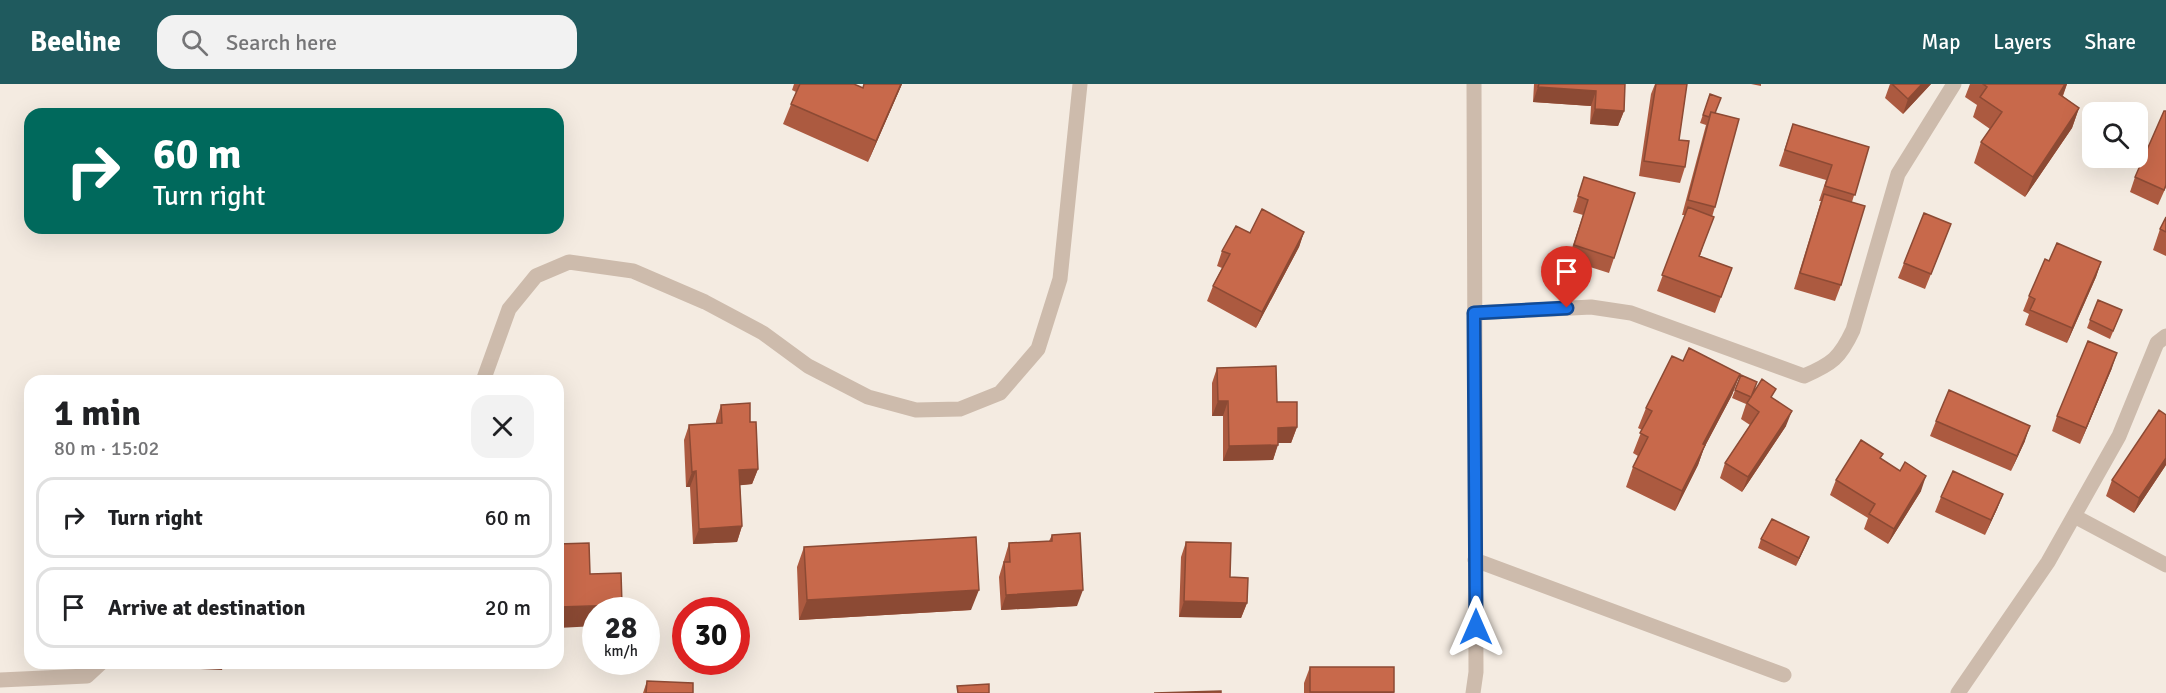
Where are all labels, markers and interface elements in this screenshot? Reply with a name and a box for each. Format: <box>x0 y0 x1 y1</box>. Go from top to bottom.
search box <box>157 15 577 69</box>
text: Beeline <box>30 25 121 59</box>
icon: search <box>178 26 211 59</box>
text: Search here <box>226 29 337 56</box>
text: Map <box>1922 29 1960 55</box>
text: Layers <box>1993 29 2051 55</box>
text: Share <box>2084 29 2136 55</box>
map controls <box>2082 102 2148 168</box>
button: search <box>2082 102 2148 168</box>
text: 60 m <box>153 129 242 180</box>
icon: right <box>54 132 132 210</box>
text: Turn right <box>153 180 266 213</box>
pin <box>1541 246 1592 308</box>
icon: arrive <box>1550 255 1583 288</box>
text: 1 min <box>54 391 141 436</box>
button: close <box>471 395 534 458</box>
text: 80 m · 15:02 <box>54 436 159 461</box>
icon: right <box>57 501 90 534</box>
text: Turn right <box>108 504 203 531</box>
text: 60 m <box>485 504 531 531</box>
icon: arrive <box>57 591 90 624</box>
text: Arrive at destination <box>108 594 305 621</box>
text: 20 m <box>485 594 531 621</box>
position arrow <box>1444 595 1508 659</box>
speed limit sign: 30 <box>672 597 750 675</box>
text: 28 <box>605 610 637 647</box>
text: km/h <box>604 642 638 660</box>

